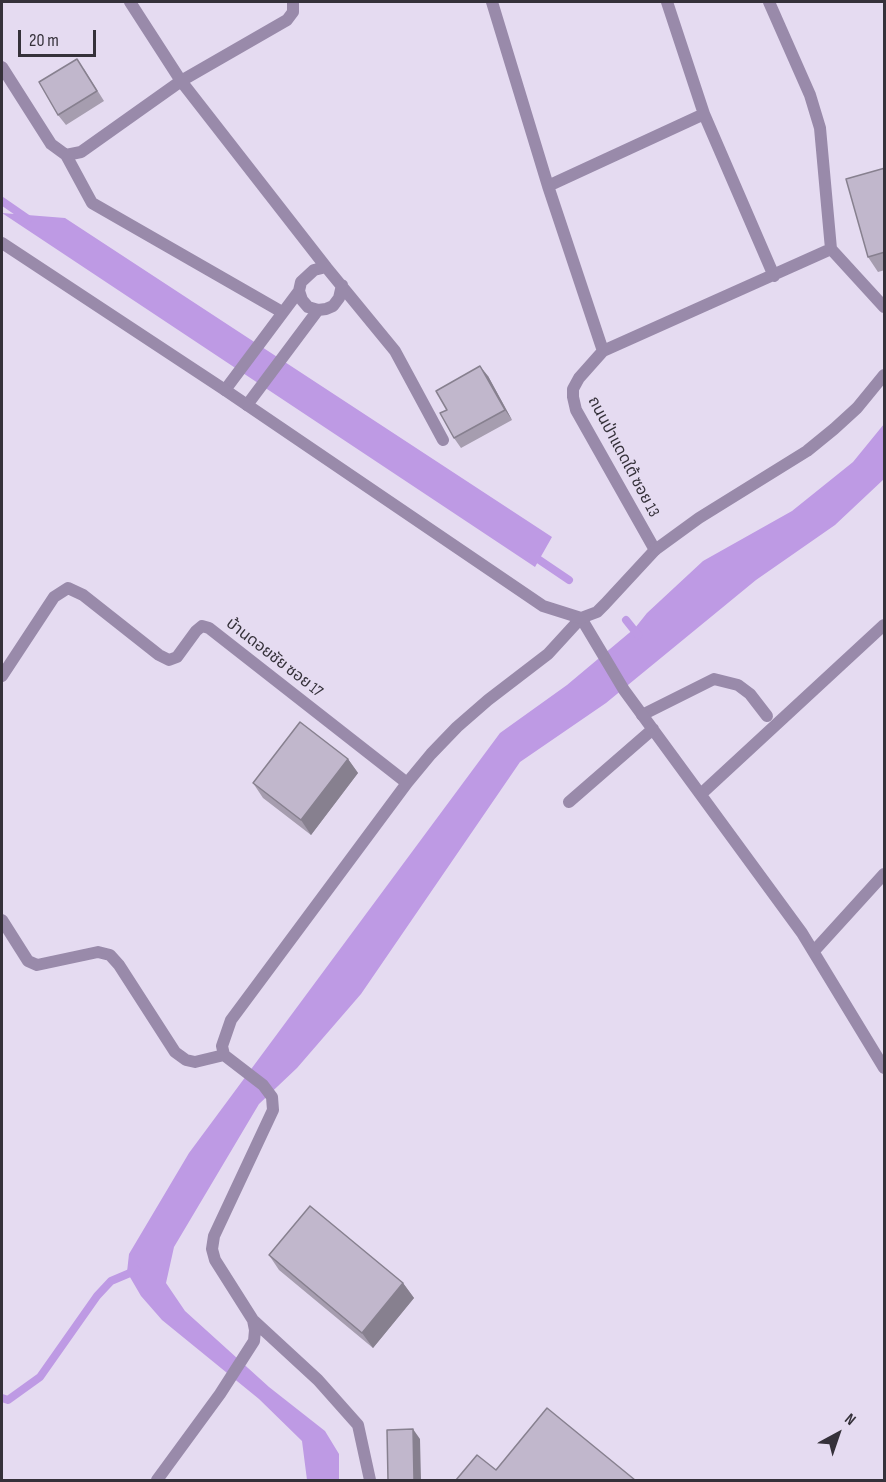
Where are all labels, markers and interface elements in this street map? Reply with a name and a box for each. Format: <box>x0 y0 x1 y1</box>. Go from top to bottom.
scale bar <box>21 18 99 56</box>
text: 20 m <box>29 30 59 51</box>
street label: ถนนป่าแดดใต้ ซอย 13 <box>583 393 663 521</box>
street label: บ้านดอยชัย ซอย 17 <box>222 614 326 702</box>
north arrow <box>808 1404 868 1464</box>
text: N <box>841 1410 859 1430</box>

